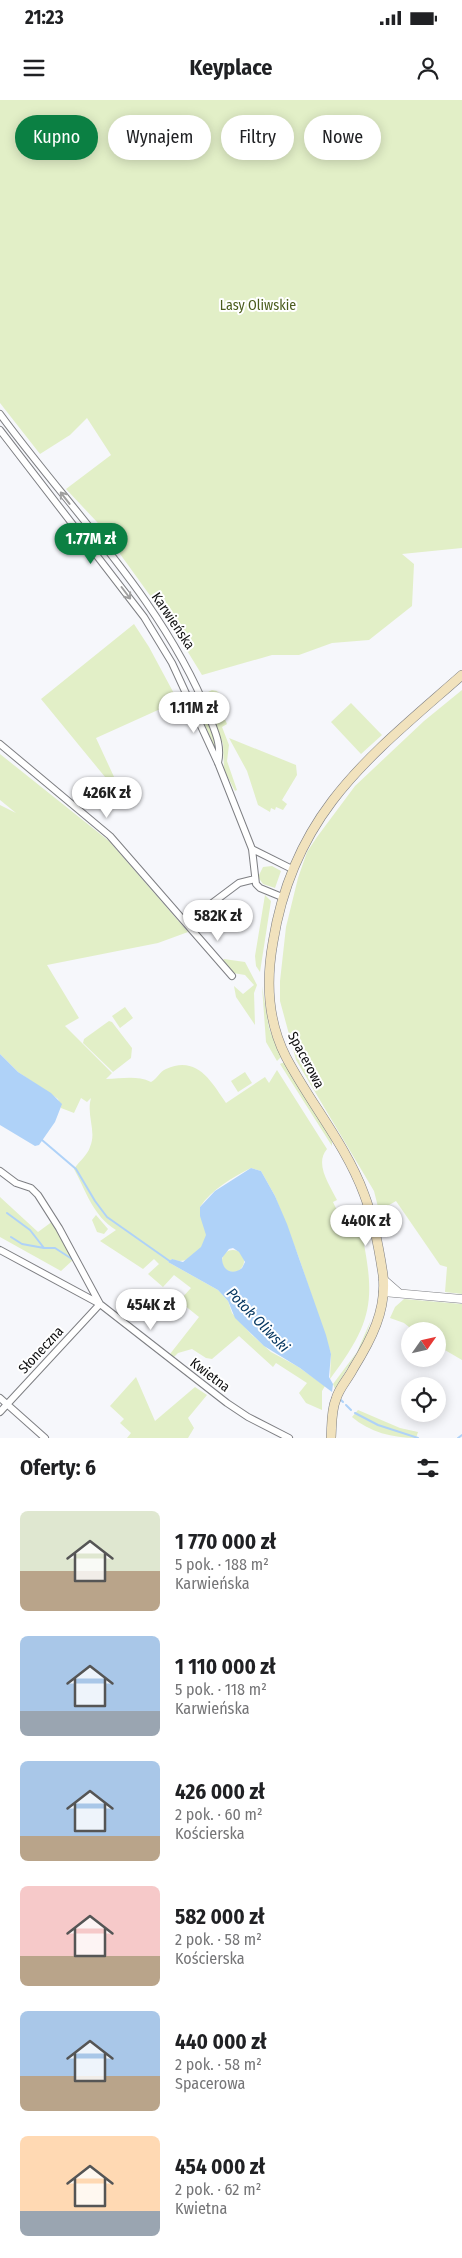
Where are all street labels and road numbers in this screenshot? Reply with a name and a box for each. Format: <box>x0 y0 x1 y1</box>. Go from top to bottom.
street label: Karwieńska <box>148 589 198 653</box>
street label: Spacerowa <box>284 1029 328 1091</box>
street label: Słoneczna <box>15 1323 67 1377</box>
street label: Kwietna <box>187 1354 234 1396</box>

